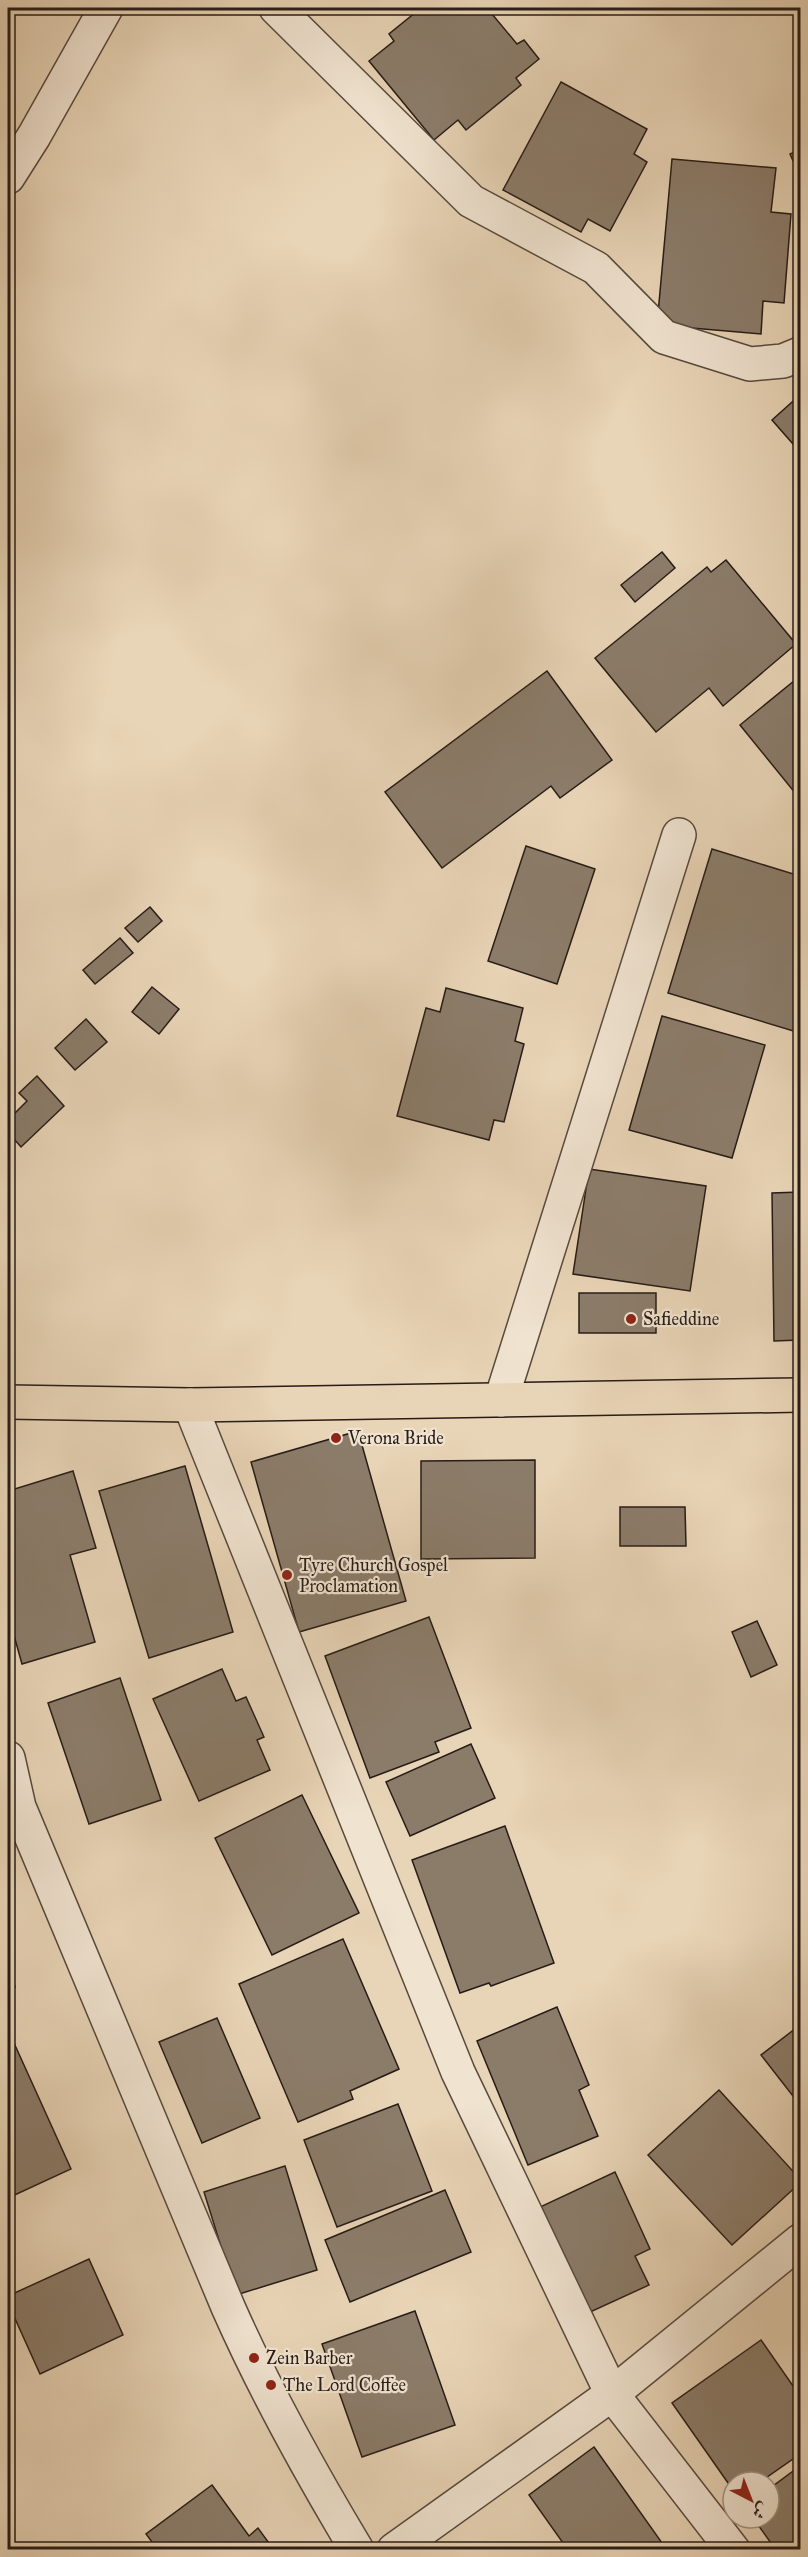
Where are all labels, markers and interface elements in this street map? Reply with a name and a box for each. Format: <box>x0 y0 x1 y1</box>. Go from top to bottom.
place label: Safieddine <box>643 1308 719 1330</box>
marker: Safieddine <box>624 1312 638 1326</box>
place label: Verona Bride <box>347 1427 444 1449</box>
marker: Verona Bride <box>329 1431 343 1445</box>
place label: Tyre Church Gospel Proclamation <box>299 1554 448 1597</box>
marker: Tyre Church Gospel Proclamation <box>280 1568 294 1582</box>
place label: Zein Barber <box>266 2347 353 2369</box>
marker: Zein Barber <box>247 2351 261 2365</box>
place label: The Lord Coffee <box>283 2374 406 2396</box>
marker: The Lord Coffee <box>264 2378 278 2392</box>
north arrow <box>721 2470 781 2530</box>
text: ش <box>748 2498 773 2523</box>

